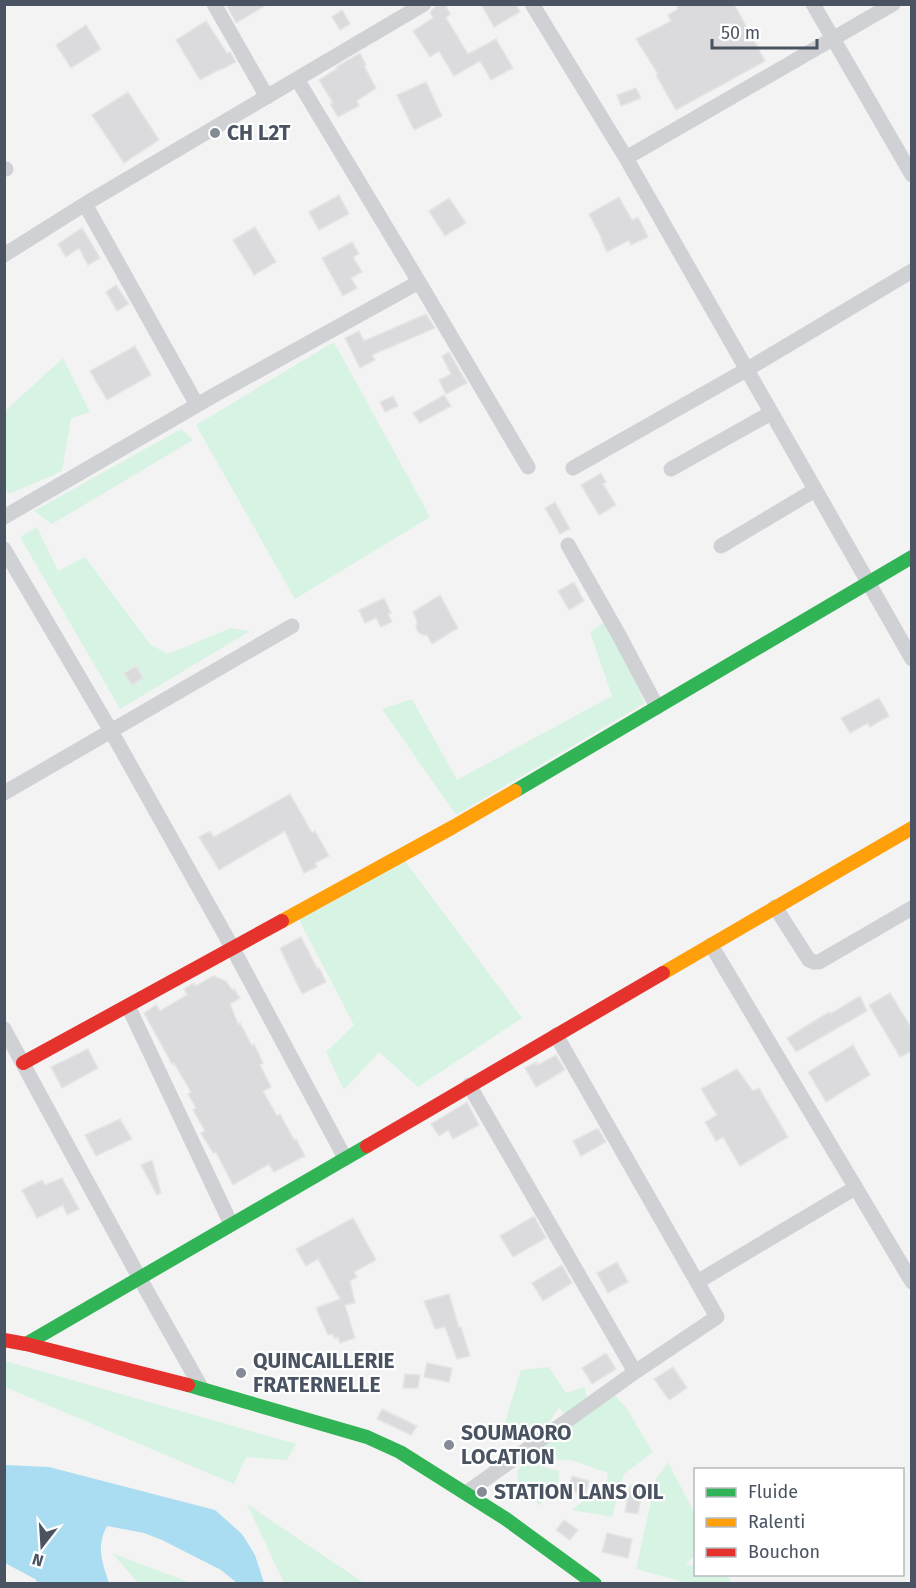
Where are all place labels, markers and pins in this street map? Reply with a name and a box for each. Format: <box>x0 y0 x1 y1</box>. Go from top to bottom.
place label: CH L2T <box>227 120 291 146</box>
marker: CH L2T <box>208 126 222 140</box>
place label: QUINCAILLERIE FRATERNELLE <box>253 1348 395 1398</box>
marker: QUINCAILLERIE FRATERNELLE <box>234 1366 248 1380</box>
place label: SOUMAORO LOCATION <box>461 1420 572 1470</box>
marker: SOUMAORO LOCATION <box>442 1438 456 1452</box>
place label: STATION LANS OIL <box>494 1479 664 1505</box>
marker: STATION LANS OIL <box>475 1485 489 1499</box>

